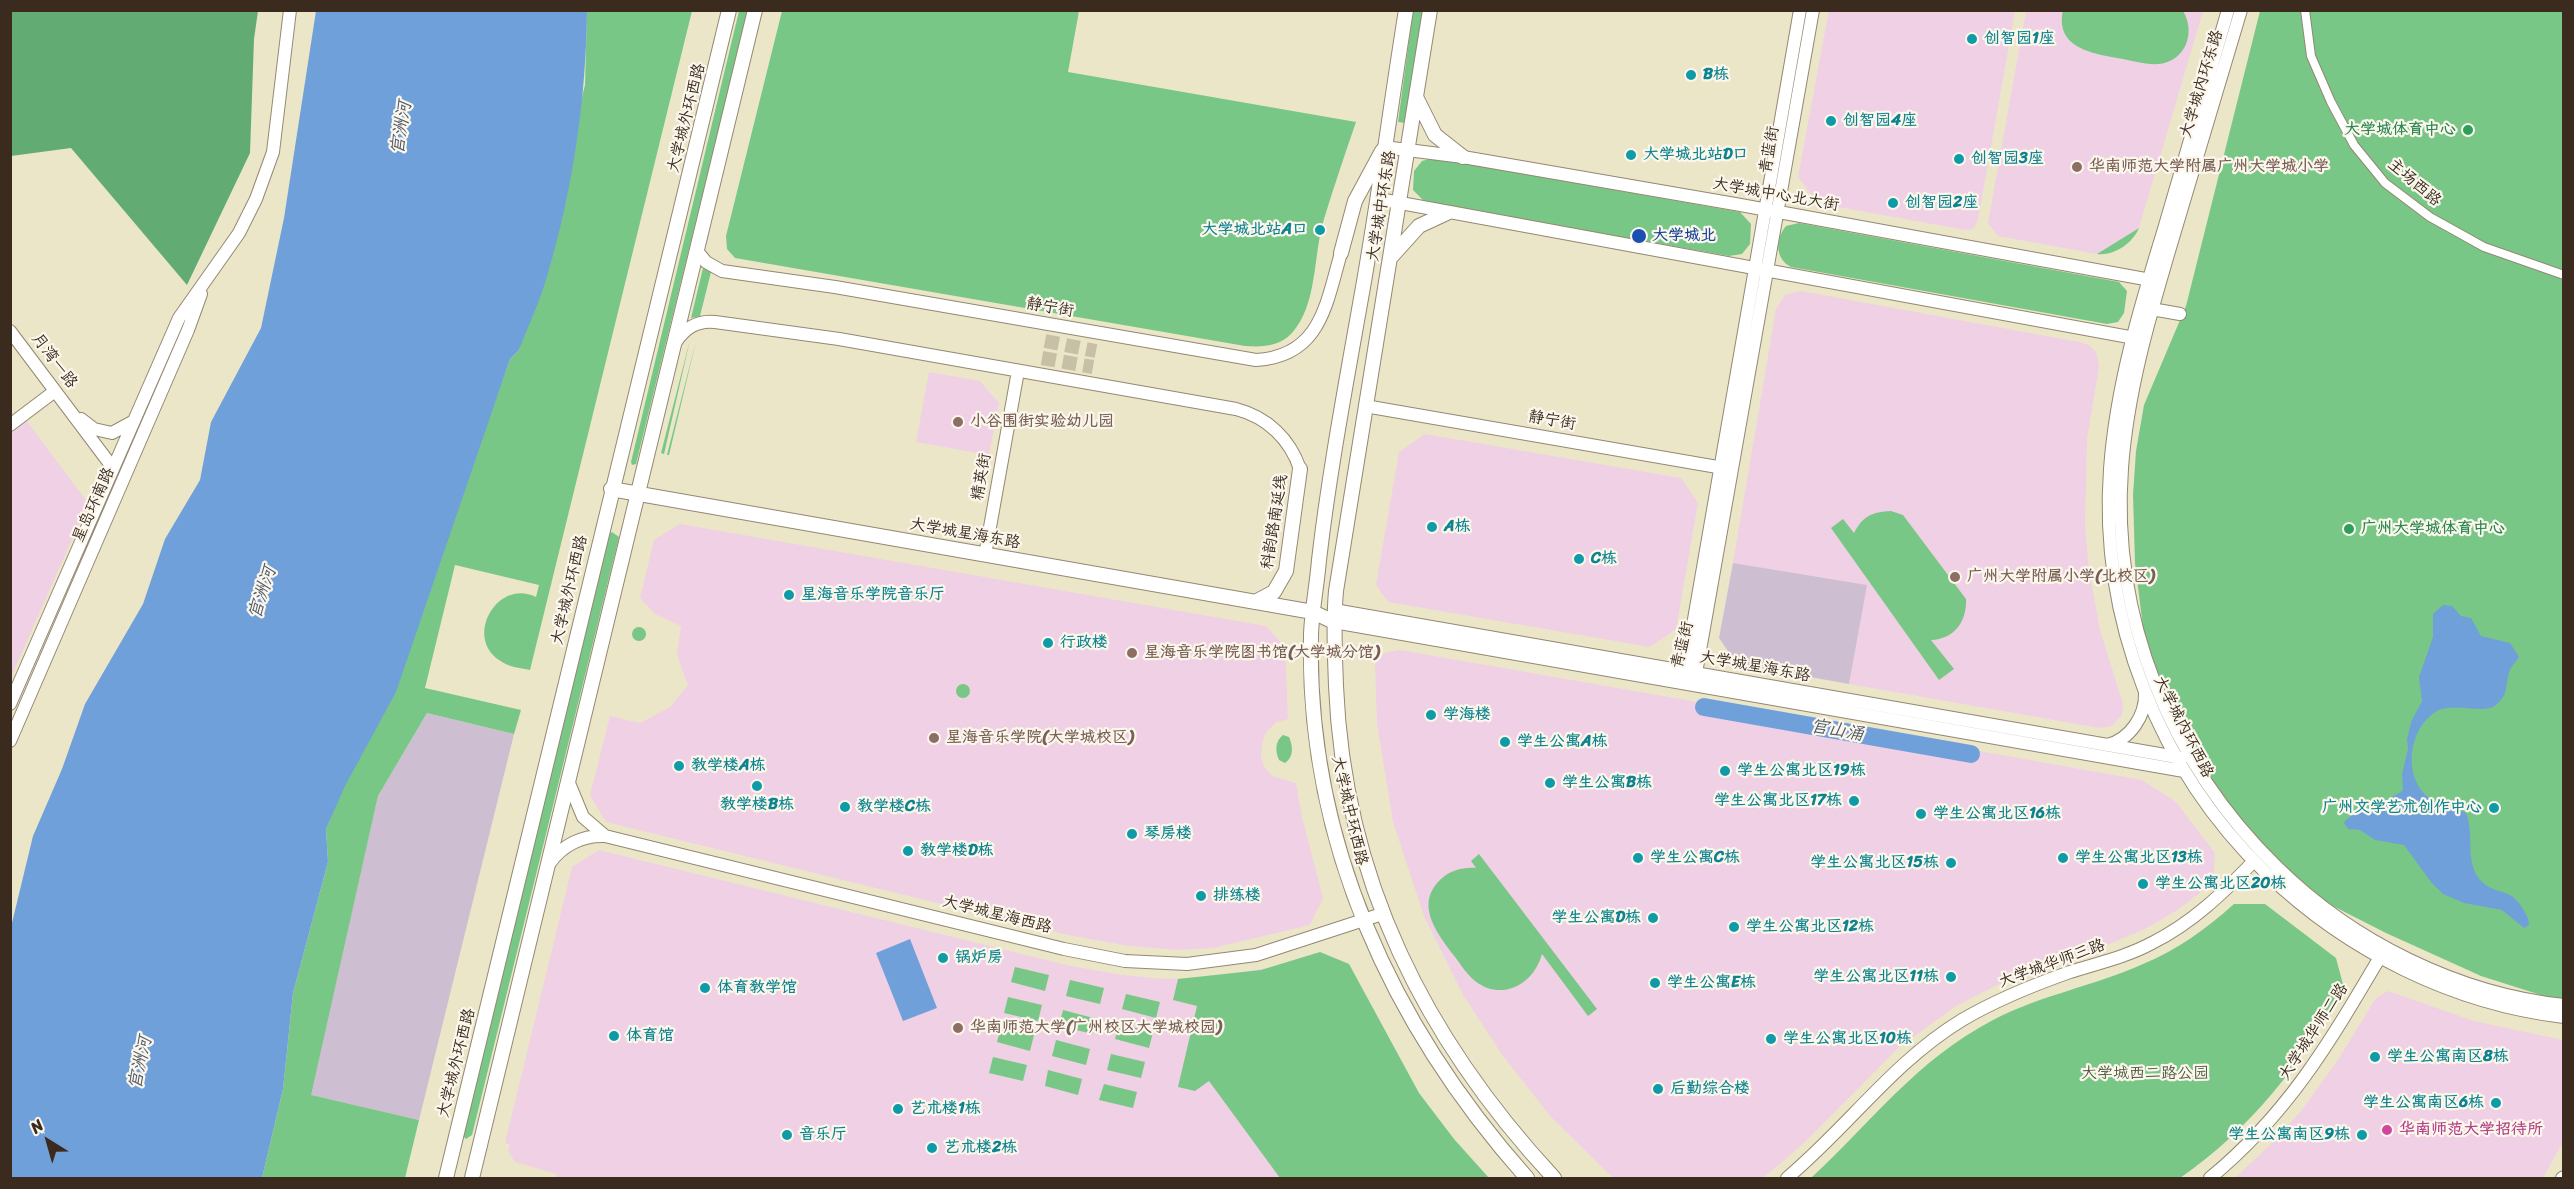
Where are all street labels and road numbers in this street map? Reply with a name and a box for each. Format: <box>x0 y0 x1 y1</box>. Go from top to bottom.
street label: 大学城内环东路 <box>2176 28 2228 140</box>
street label: 大学城外环西路 <box>664 61 710 175</box>
street label: 青蓝街 <box>1756 125 1784 175</box>
street label: 大学城中环东路 <box>1364 149 1400 263</box>
street label: 主场西路 <box>2383 155 2445 211</box>
street label: 大学城中心北大街 <box>1711 174 1841 216</box>
street label: 静宁街 <box>1025 294 1075 322</box>
street label: 月湾一路 <box>27 330 81 392</box>
street label: 静宁街 <box>1527 407 1577 435</box>
street label: 精英街 <box>968 452 996 502</box>
street label: 星岛环南路 <box>69 465 119 545</box>
street label: 科韵路南延线 <box>1258 473 1292 571</box>
street label: 大学城星海东路 <box>908 515 1022 553</box>
street label: 大学城外环西路 <box>548 533 592 647</box>
street label: 青蓝街 <box>1668 619 1698 671</box>
street label: 大学城星海东路 <box>1698 648 1812 686</box>
street label: 大学城内环西路 <box>2149 673 2217 781</box>
street label: 大学城中环西路 <box>1327 754 1371 868</box>
street label: 大学城星海西路 <box>940 892 1054 938</box>
street label: 大学城华师三路 <box>1996 936 2108 992</box>
street label: 大学城华师二路 <box>2275 980 2353 1084</box>
street label: 大学城外环西路 <box>434 1006 480 1120</box>

